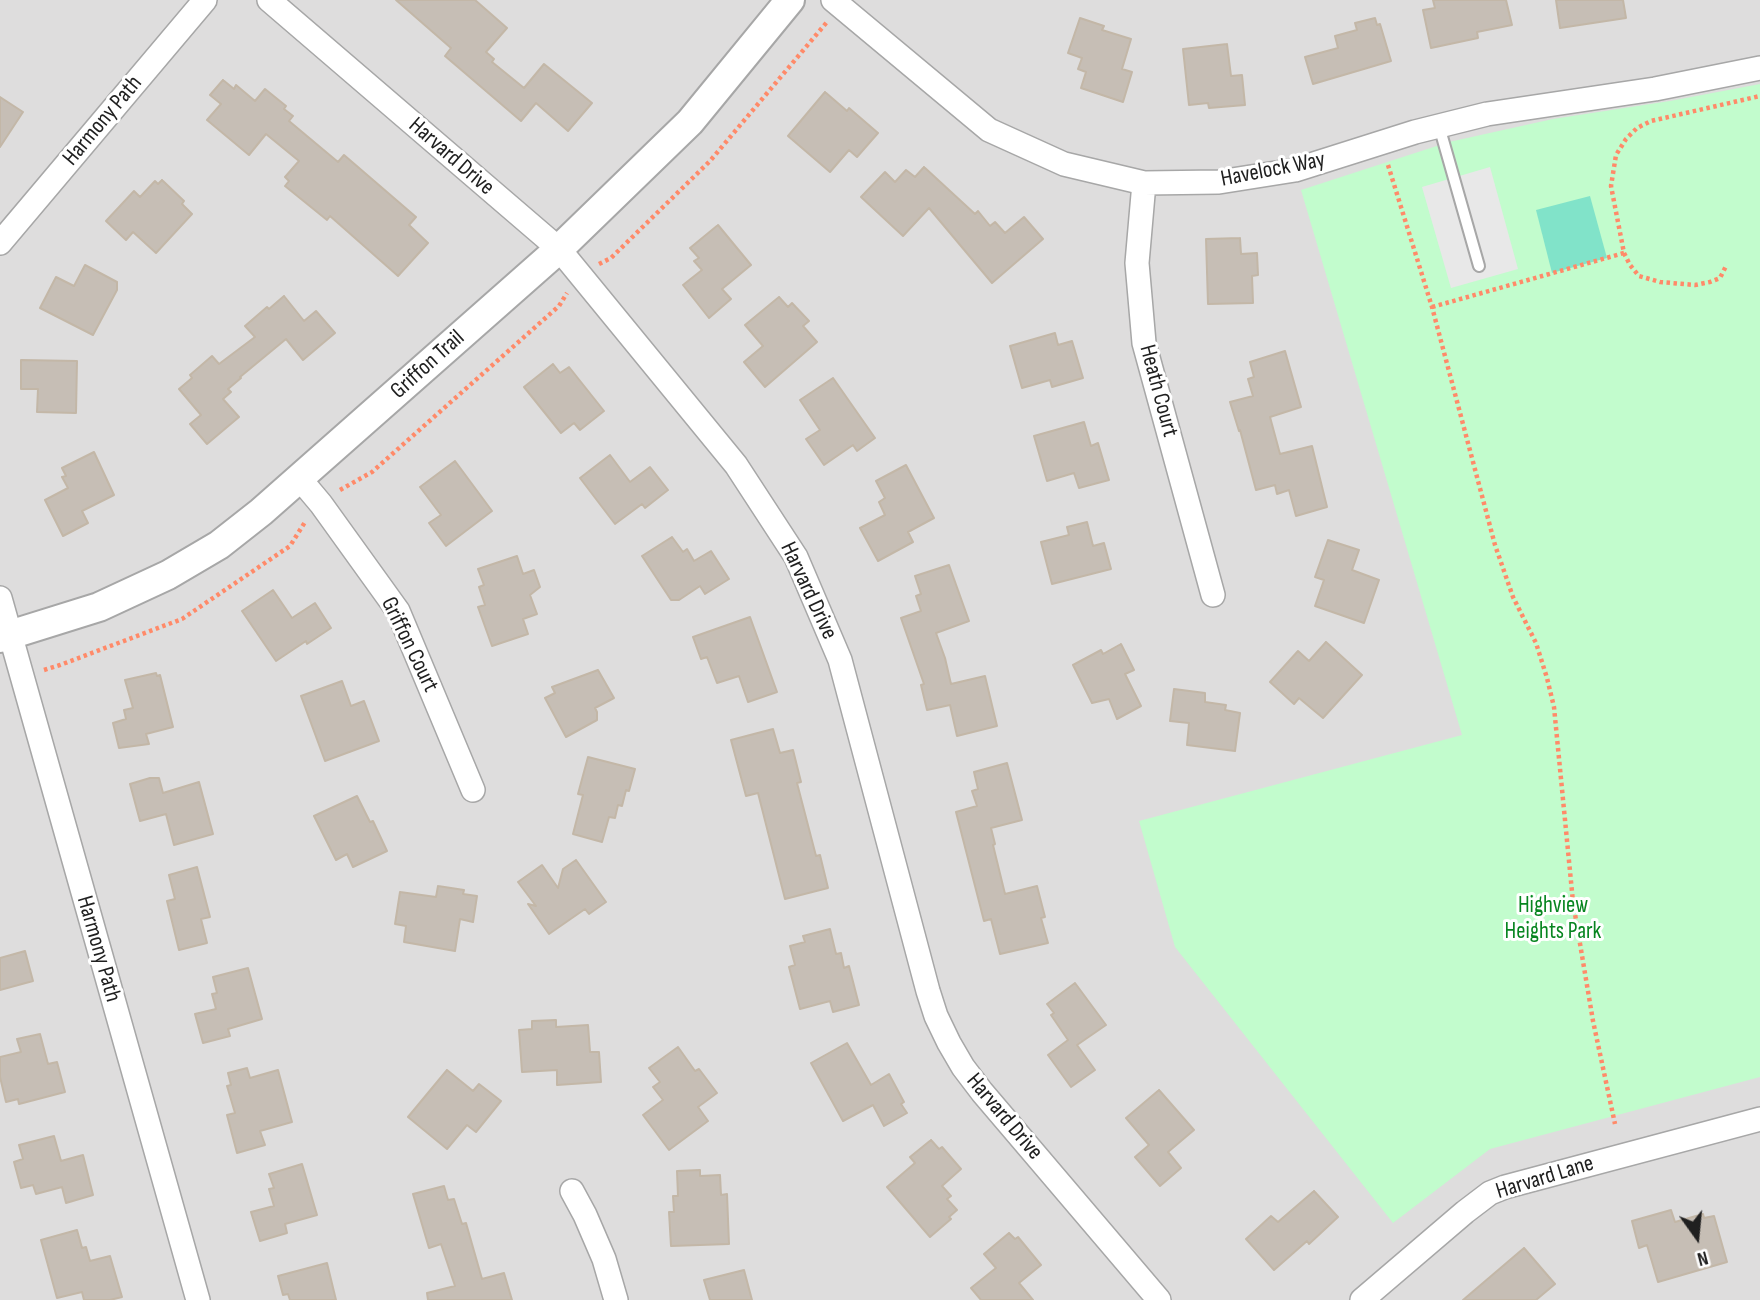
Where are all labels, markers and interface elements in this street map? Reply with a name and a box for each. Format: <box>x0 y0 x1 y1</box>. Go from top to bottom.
street label: Harmony Path <box>57 70 149 172</box>
street label: Harvard Drive <box>403 112 499 202</box>
street label: Havelock Way <box>1218 146 1328 194</box>
street label: Griffon Trail <box>386 325 470 405</box>
street label: Heath Court <box>1132 342 1184 440</box>
street label: Harvard Drive <box>773 538 843 644</box>
street label: Griffon Court <box>374 593 444 697</box>
park label: Highview Heights Park <box>1505 892 1601 946</box>
street label: Harmony Path <box>70 893 126 1005</box>
street label: Harvard Drive <box>960 1068 1048 1166</box>
street label: Harvard Lane <box>1493 1150 1597 1206</box>
north arrow <box>1662 1202 1732 1272</box>
text: N <box>1695 1245 1710 1270</box>

